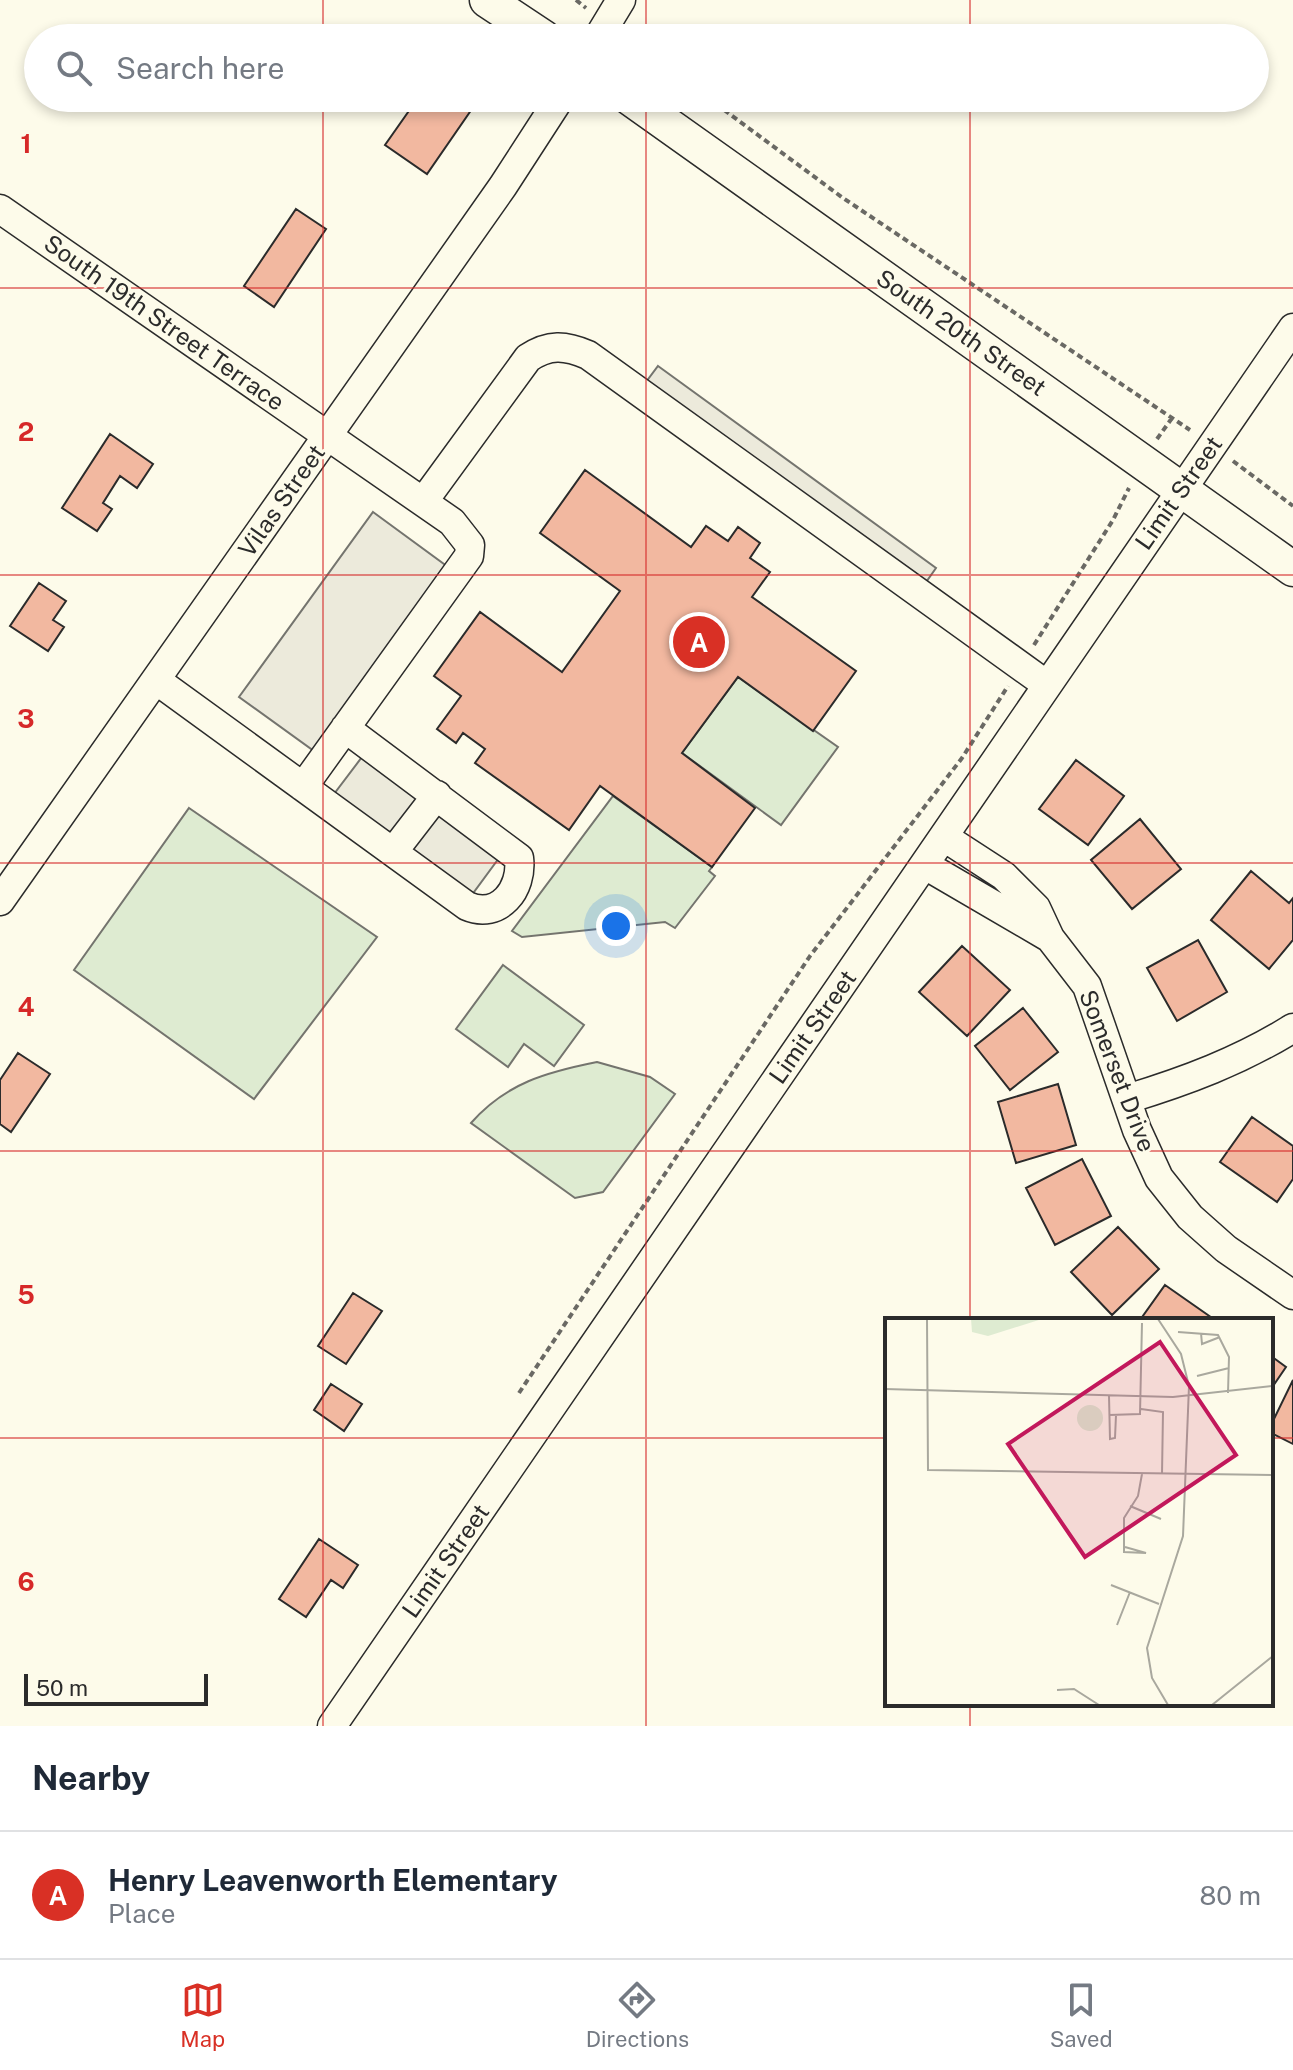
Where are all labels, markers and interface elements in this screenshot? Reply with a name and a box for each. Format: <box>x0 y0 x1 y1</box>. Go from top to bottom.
search box <box>24 24 1269 112</box>
icon: search <box>52 46 96 90</box>
text: Search here <box>116 50 284 86</box>
text: 1 <box>20 128 32 159</box>
street label: South 19th Street Terrace <box>39 229 290 416</box>
street label: South 20th Street <box>871 263 1052 401</box>
text: 2 <box>18 416 34 447</box>
street label: Limit Street <box>1129 430 1227 554</box>
street label: Vilas Street <box>232 439 330 562</box>
pin: A <box>673 612 725 672</box>
text: 3 <box>17 703 35 734</box>
your location <box>596 906 636 946</box>
street label: Limit Street <box>763 964 861 1088</box>
street label: Somerset Drive <box>1074 986 1162 1156</box>
text: 4 <box>17 991 35 1022</box>
text: 5 <box>17 1279 35 1310</box>
inset map <box>885 1318 1273 1706</box>
street label: Limit Street <box>396 1498 494 1622</box>
text: 6 <box>17 1566 35 1597</box>
scale bar <box>24 1670 208 1706</box>
text: 50 m <box>36 1675 88 1701</box>
text: Nearby <box>32 1758 150 1798</box>
text: Henry Leavenworth Elementary <box>108 1862 558 1898</box>
text: A <box>49 1880 67 1911</box>
text: 80 m <box>1200 1880 1261 1911</box>
text: Place <box>108 1898 175 1929</box>
tab: Map <box>180 1978 225 2052</box>
tab: Directions <box>586 1978 689 2052</box>
tab: Saved <box>1050 1978 1113 2052</box>

